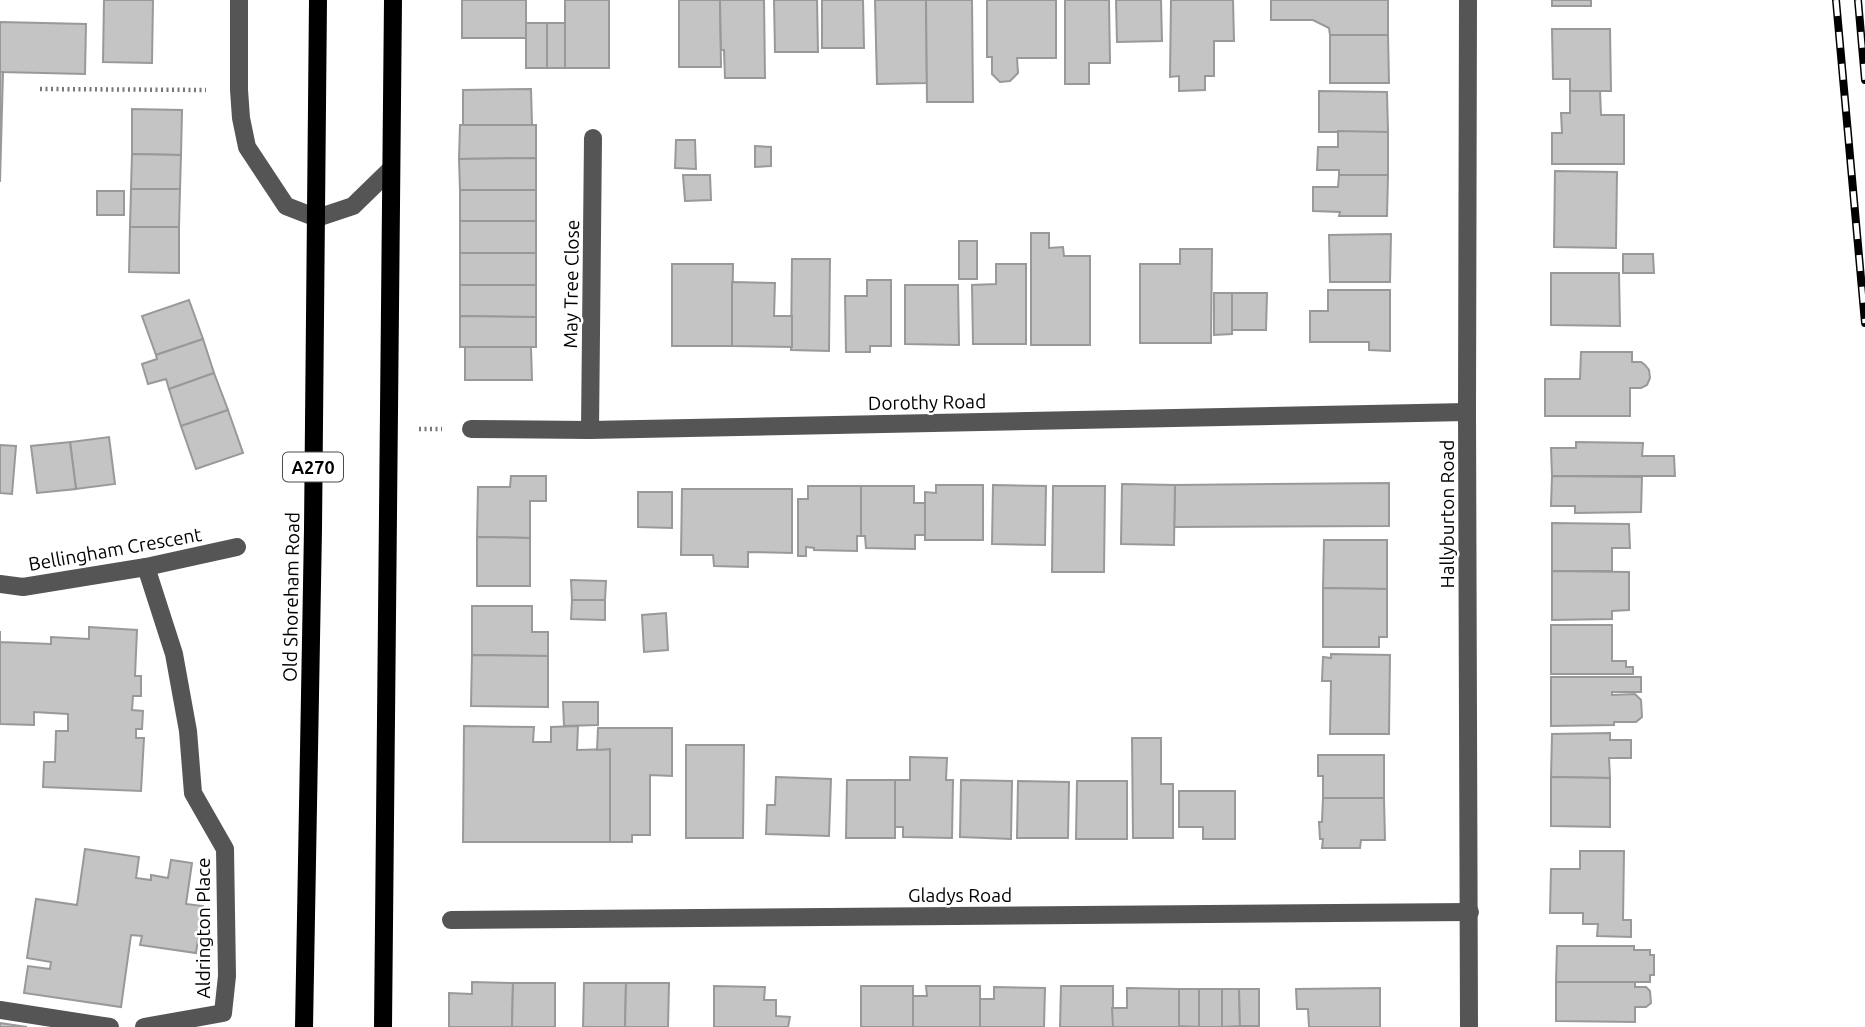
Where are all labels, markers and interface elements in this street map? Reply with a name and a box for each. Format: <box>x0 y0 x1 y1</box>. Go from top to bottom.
street label: May Tree Close <box>559 219 583 349</box>
street label: Dorothy Road <box>868 390 986 414</box>
street label: Hallyburton Road <box>1436 440 1458 588</box>
road number: A270 <box>283 452 343 481</box>
street label: Old Shoreham Road <box>279 512 303 682</box>
street label: Bellingham Crescent <box>27 523 204 575</box>
street label: Aldrington Place <box>192 857 214 999</box>
street label: Gladys Road <box>908 884 1012 906</box>

